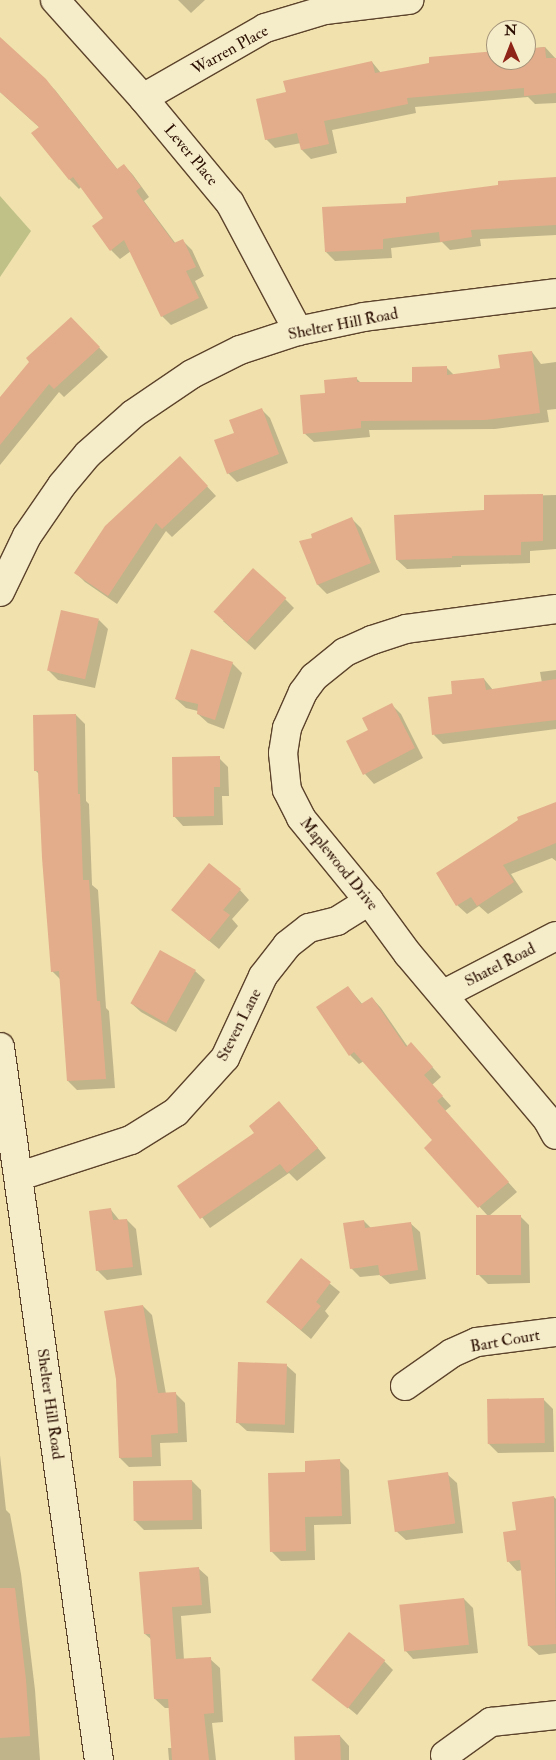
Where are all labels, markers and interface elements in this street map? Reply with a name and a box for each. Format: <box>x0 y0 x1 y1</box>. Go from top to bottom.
north arrow <box>486 20 536 70</box>
street label: Warren Place <box>188 21 272 79</box>
text: N <box>504 22 517 39</box>
street label: Lever Place <box>160 120 222 190</box>
street label: Shelter Hill Road <box>286 304 400 344</box>
street label: Maplewood Drive <box>296 814 382 914</box>
street label: Shatel Road <box>461 939 539 991</box>
street label: Steven Lane <box>213 985 265 1065</box>
street label: Bart Court <box>469 1325 541 1357</box>
street label: Shelter Hill Road <box>33 1347 67 1461</box>

